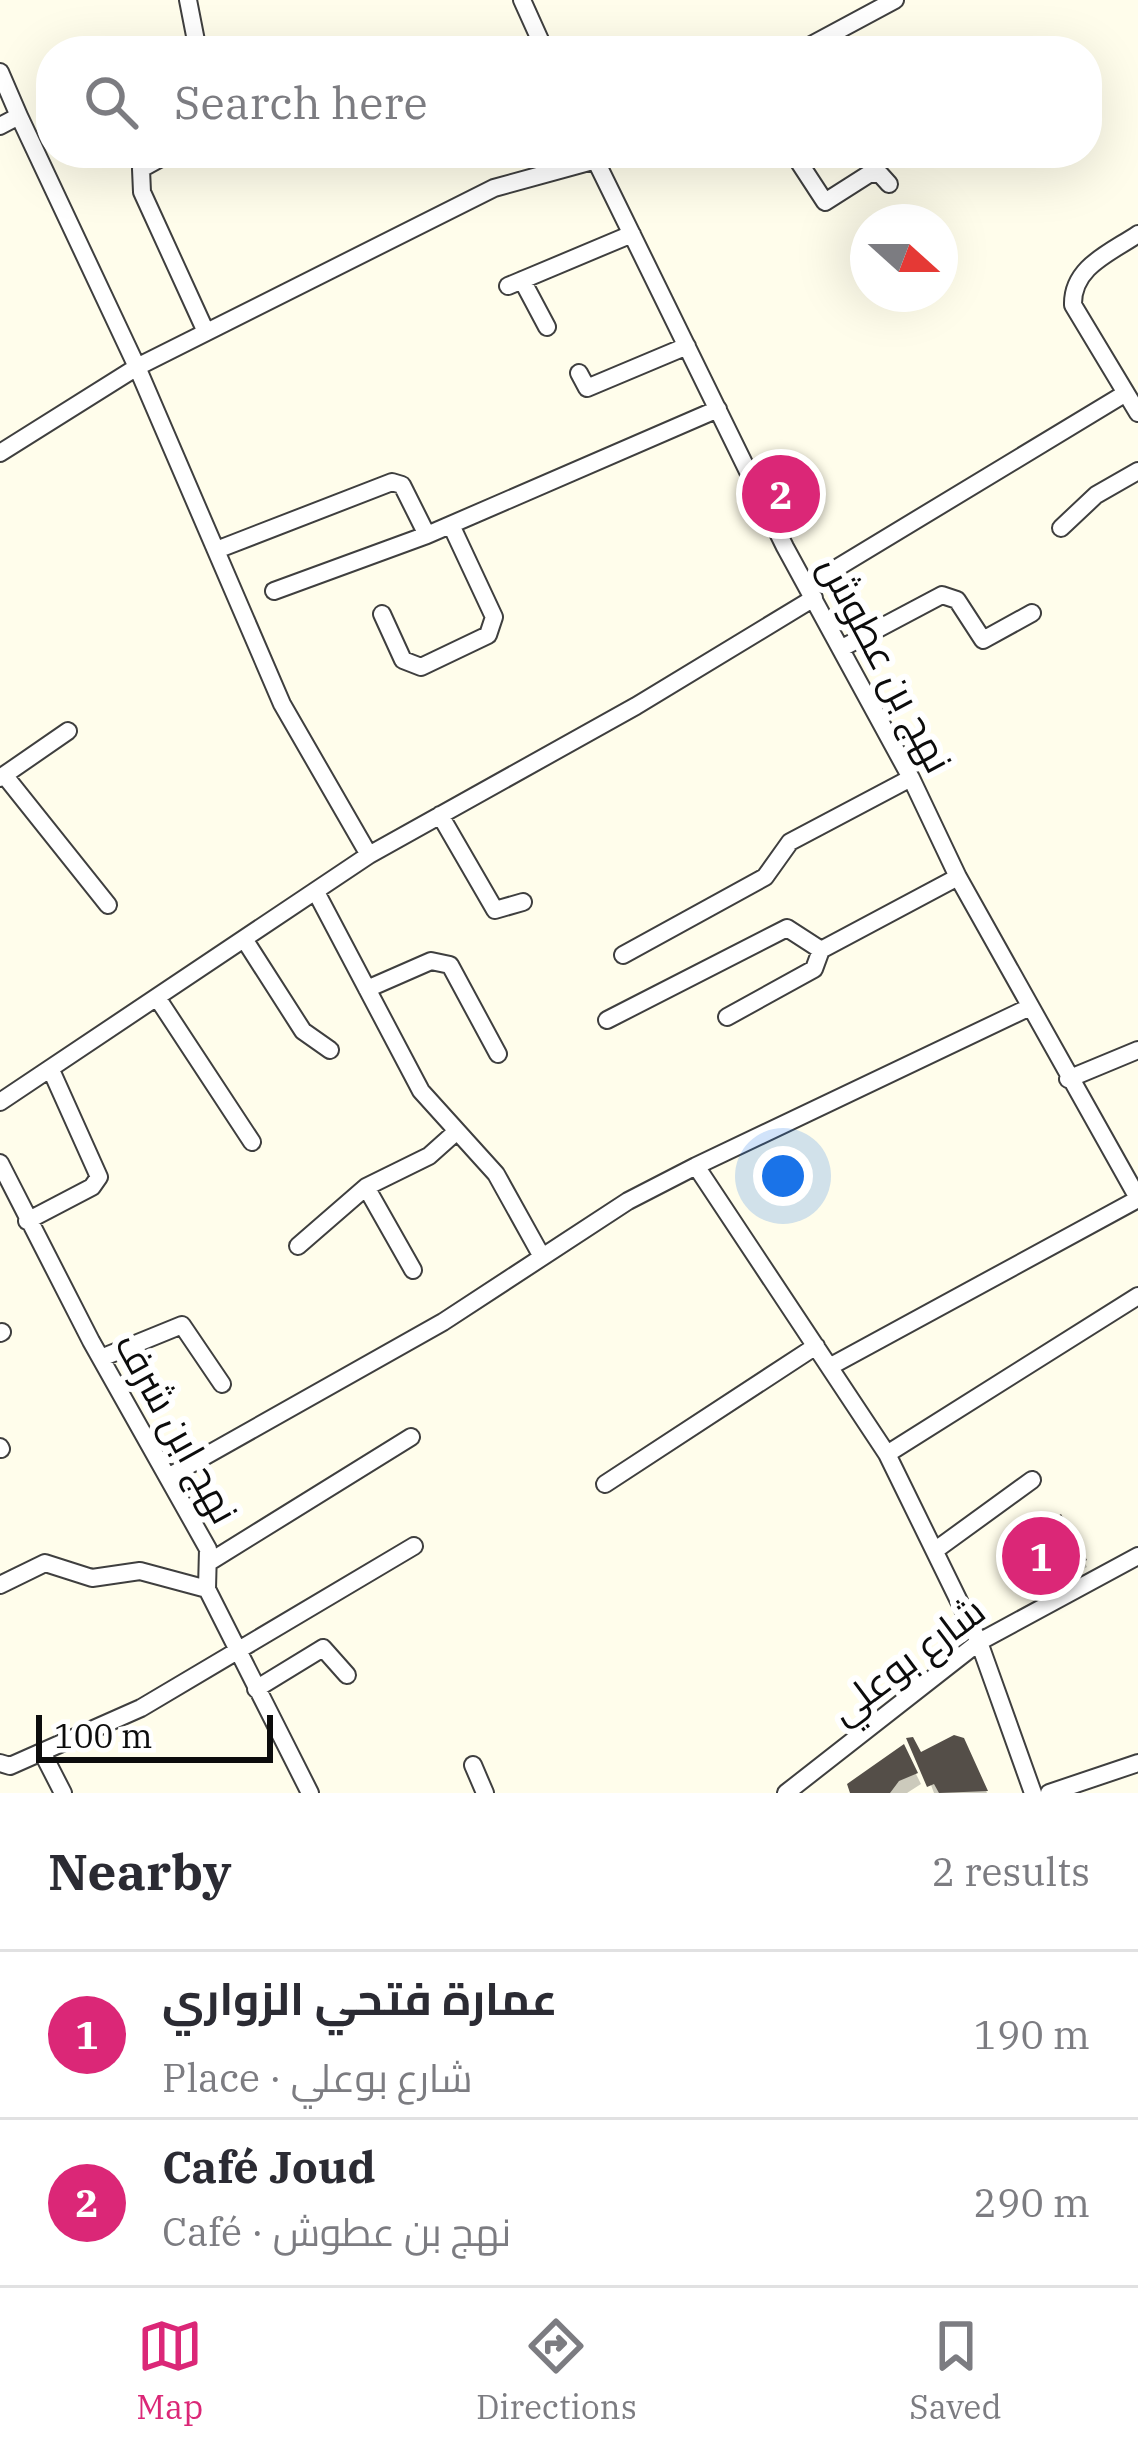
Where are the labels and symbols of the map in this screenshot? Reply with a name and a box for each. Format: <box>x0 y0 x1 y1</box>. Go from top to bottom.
north arrow <box>850 204 958 312</box>
pin: 2 <box>742 449 820 539</box>
street label: نهج بن عطوش <box>806 547 965 782</box>
your location <box>753 1146 813 1206</box>
street label: نهج ابن شرف <box>102 1323 251 1533</box>
pin: 1 <box>1002 1511 1080 1601</box>
street label: شارع بوعلي <box>819 1585 998 1739</box>
scale bar <box>36 1709 273 1762</box>

